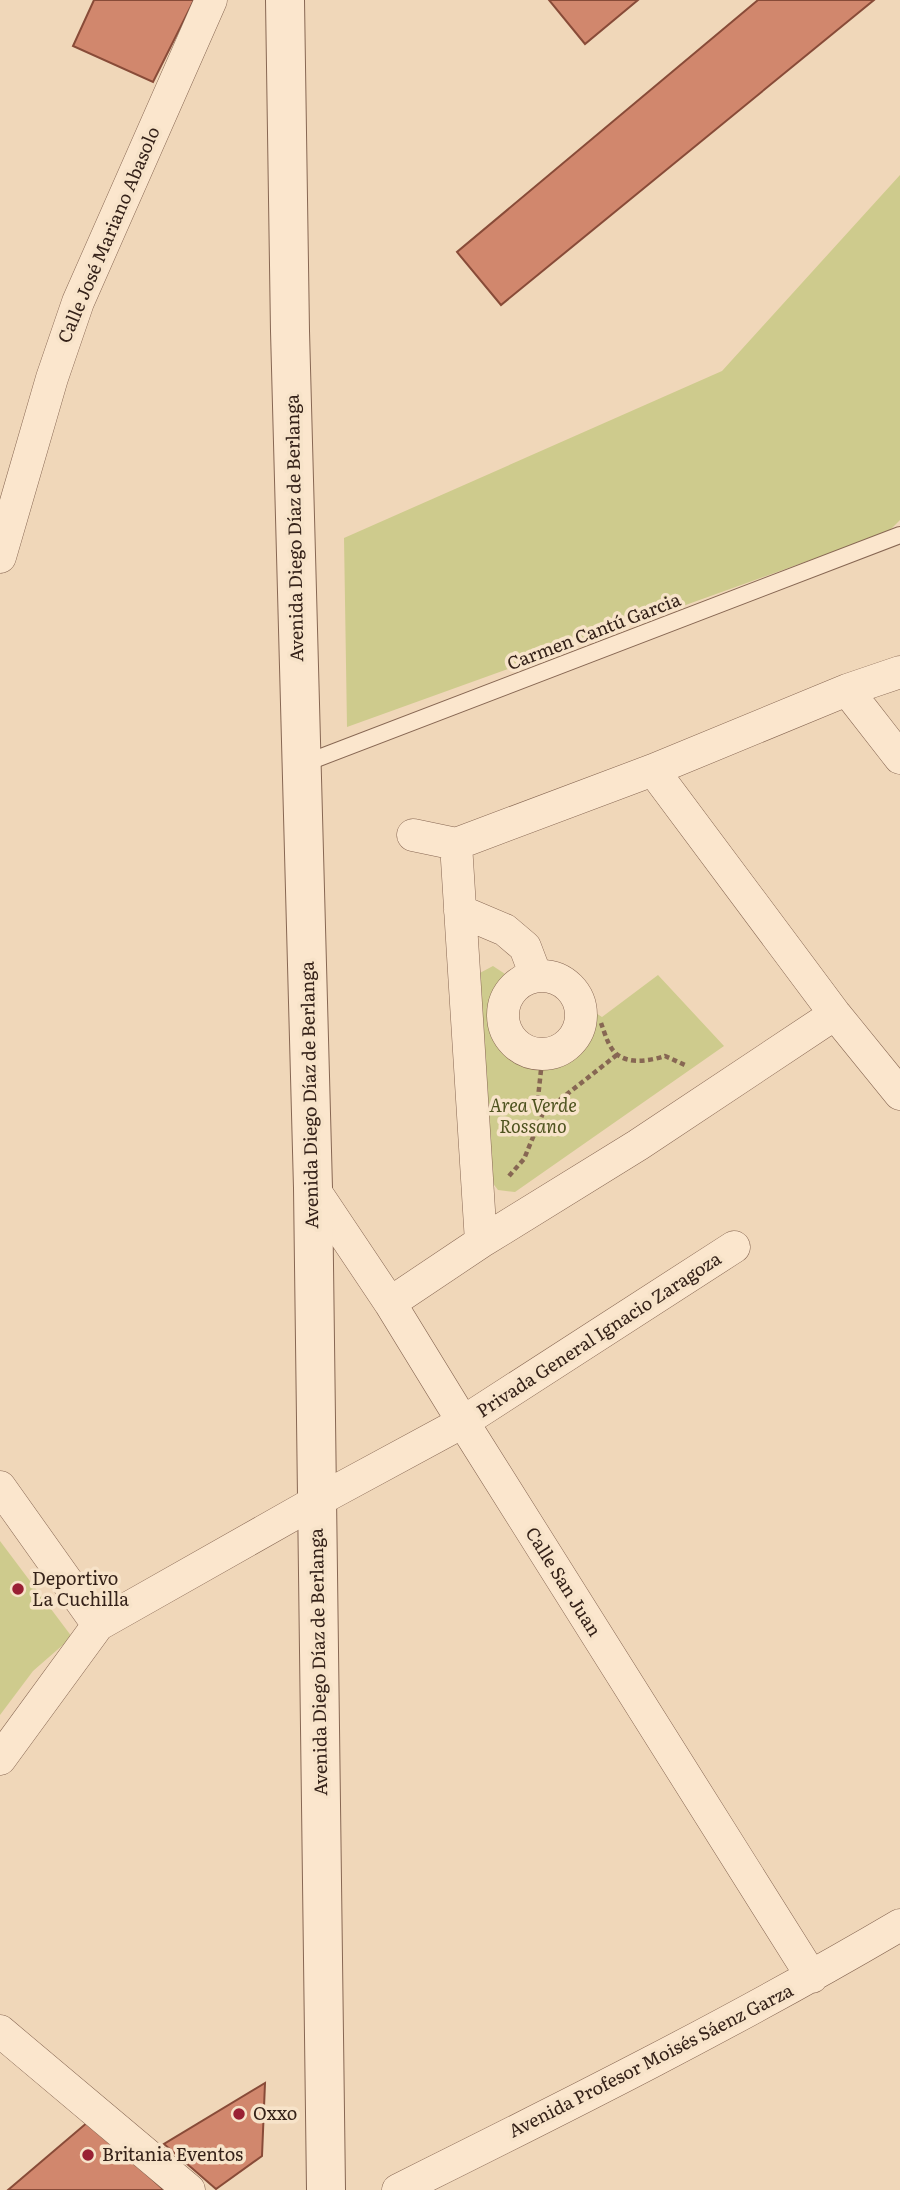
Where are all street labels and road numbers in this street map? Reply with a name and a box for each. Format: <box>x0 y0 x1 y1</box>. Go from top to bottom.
street label: Calle José Mariano Abasolo <box>50 122 166 347</box>
street label: Avenida Diego Díaz de Berlanga <box>278 394 309 662</box>
street label: Carmen Cantú Garcia <box>503 585 684 676</box>
street label: Avenida Diego Díaz de Berlanga <box>293 961 324 1229</box>
street label: Privada General Ignacio Zaragoza <box>471 1244 726 1423</box>
street label: Calle San Juan <box>520 1521 609 1641</box>
street label: Avenida Diego Díaz de Berlanga <box>302 1528 333 1796</box>
street label: Avenida Profesor Moisés Sáenz Garza <box>503 1976 798 2143</box>

